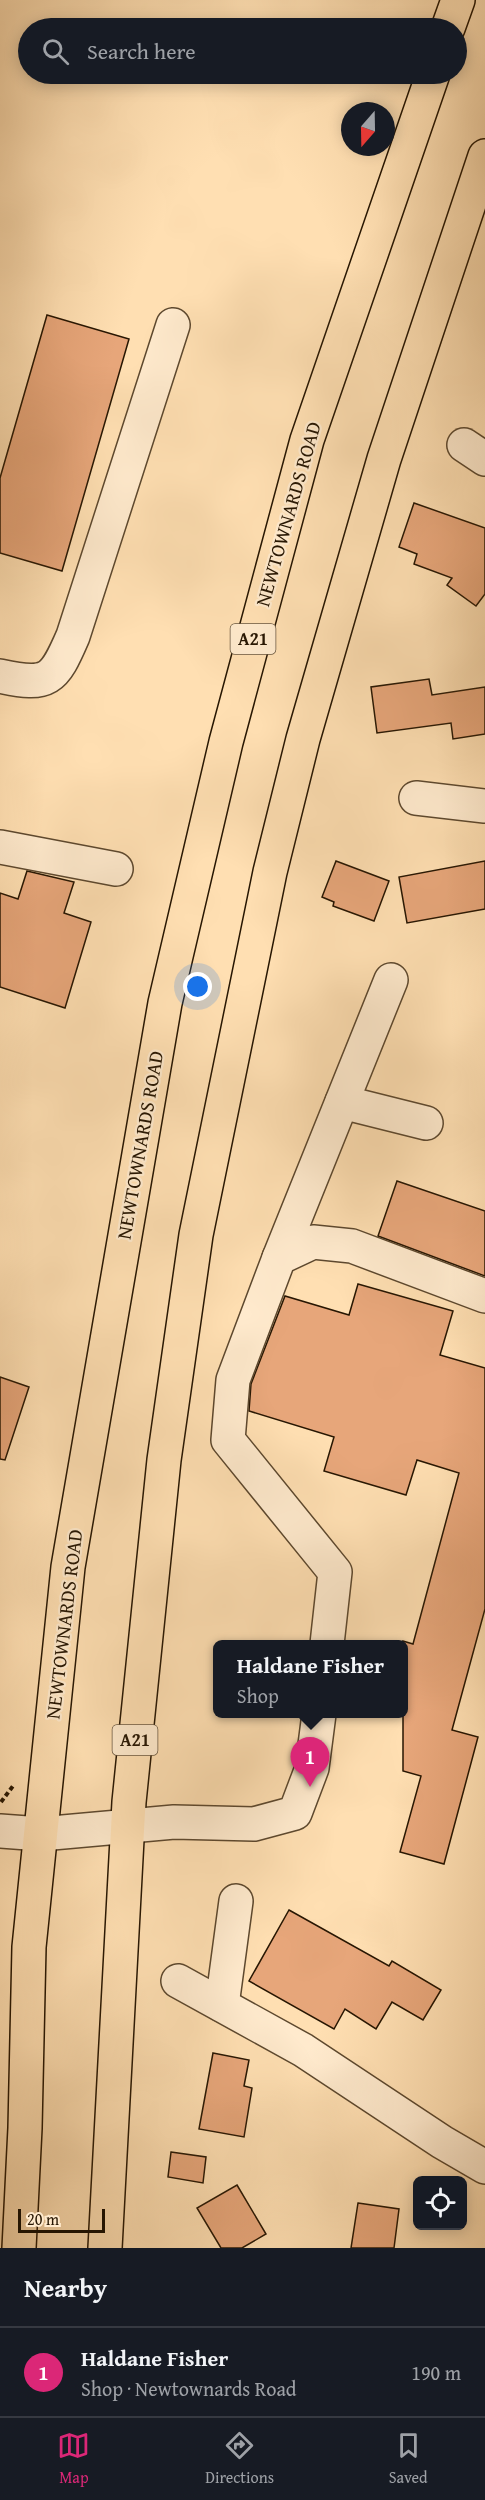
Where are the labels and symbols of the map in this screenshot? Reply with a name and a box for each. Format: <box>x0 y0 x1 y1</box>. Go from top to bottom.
north arrow <box>341 102 395 156</box>
street label: NEWTOWNARDS ROAD <box>247 418 328 610</box>
road number: A21 <box>230 624 276 654</box>
your location <box>183 972 212 1001</box>
street label: NEWTOWNARDS ROAD <box>109 1048 170 1241</box>
street label: NEWTOWNARDS ROAD <box>37 1527 90 1720</box>
road number: A21 <box>112 1725 158 1755</box>
pin: 1 <box>290 1738 330 1787</box>
scale bar <box>18 2206 105 2234</box>

